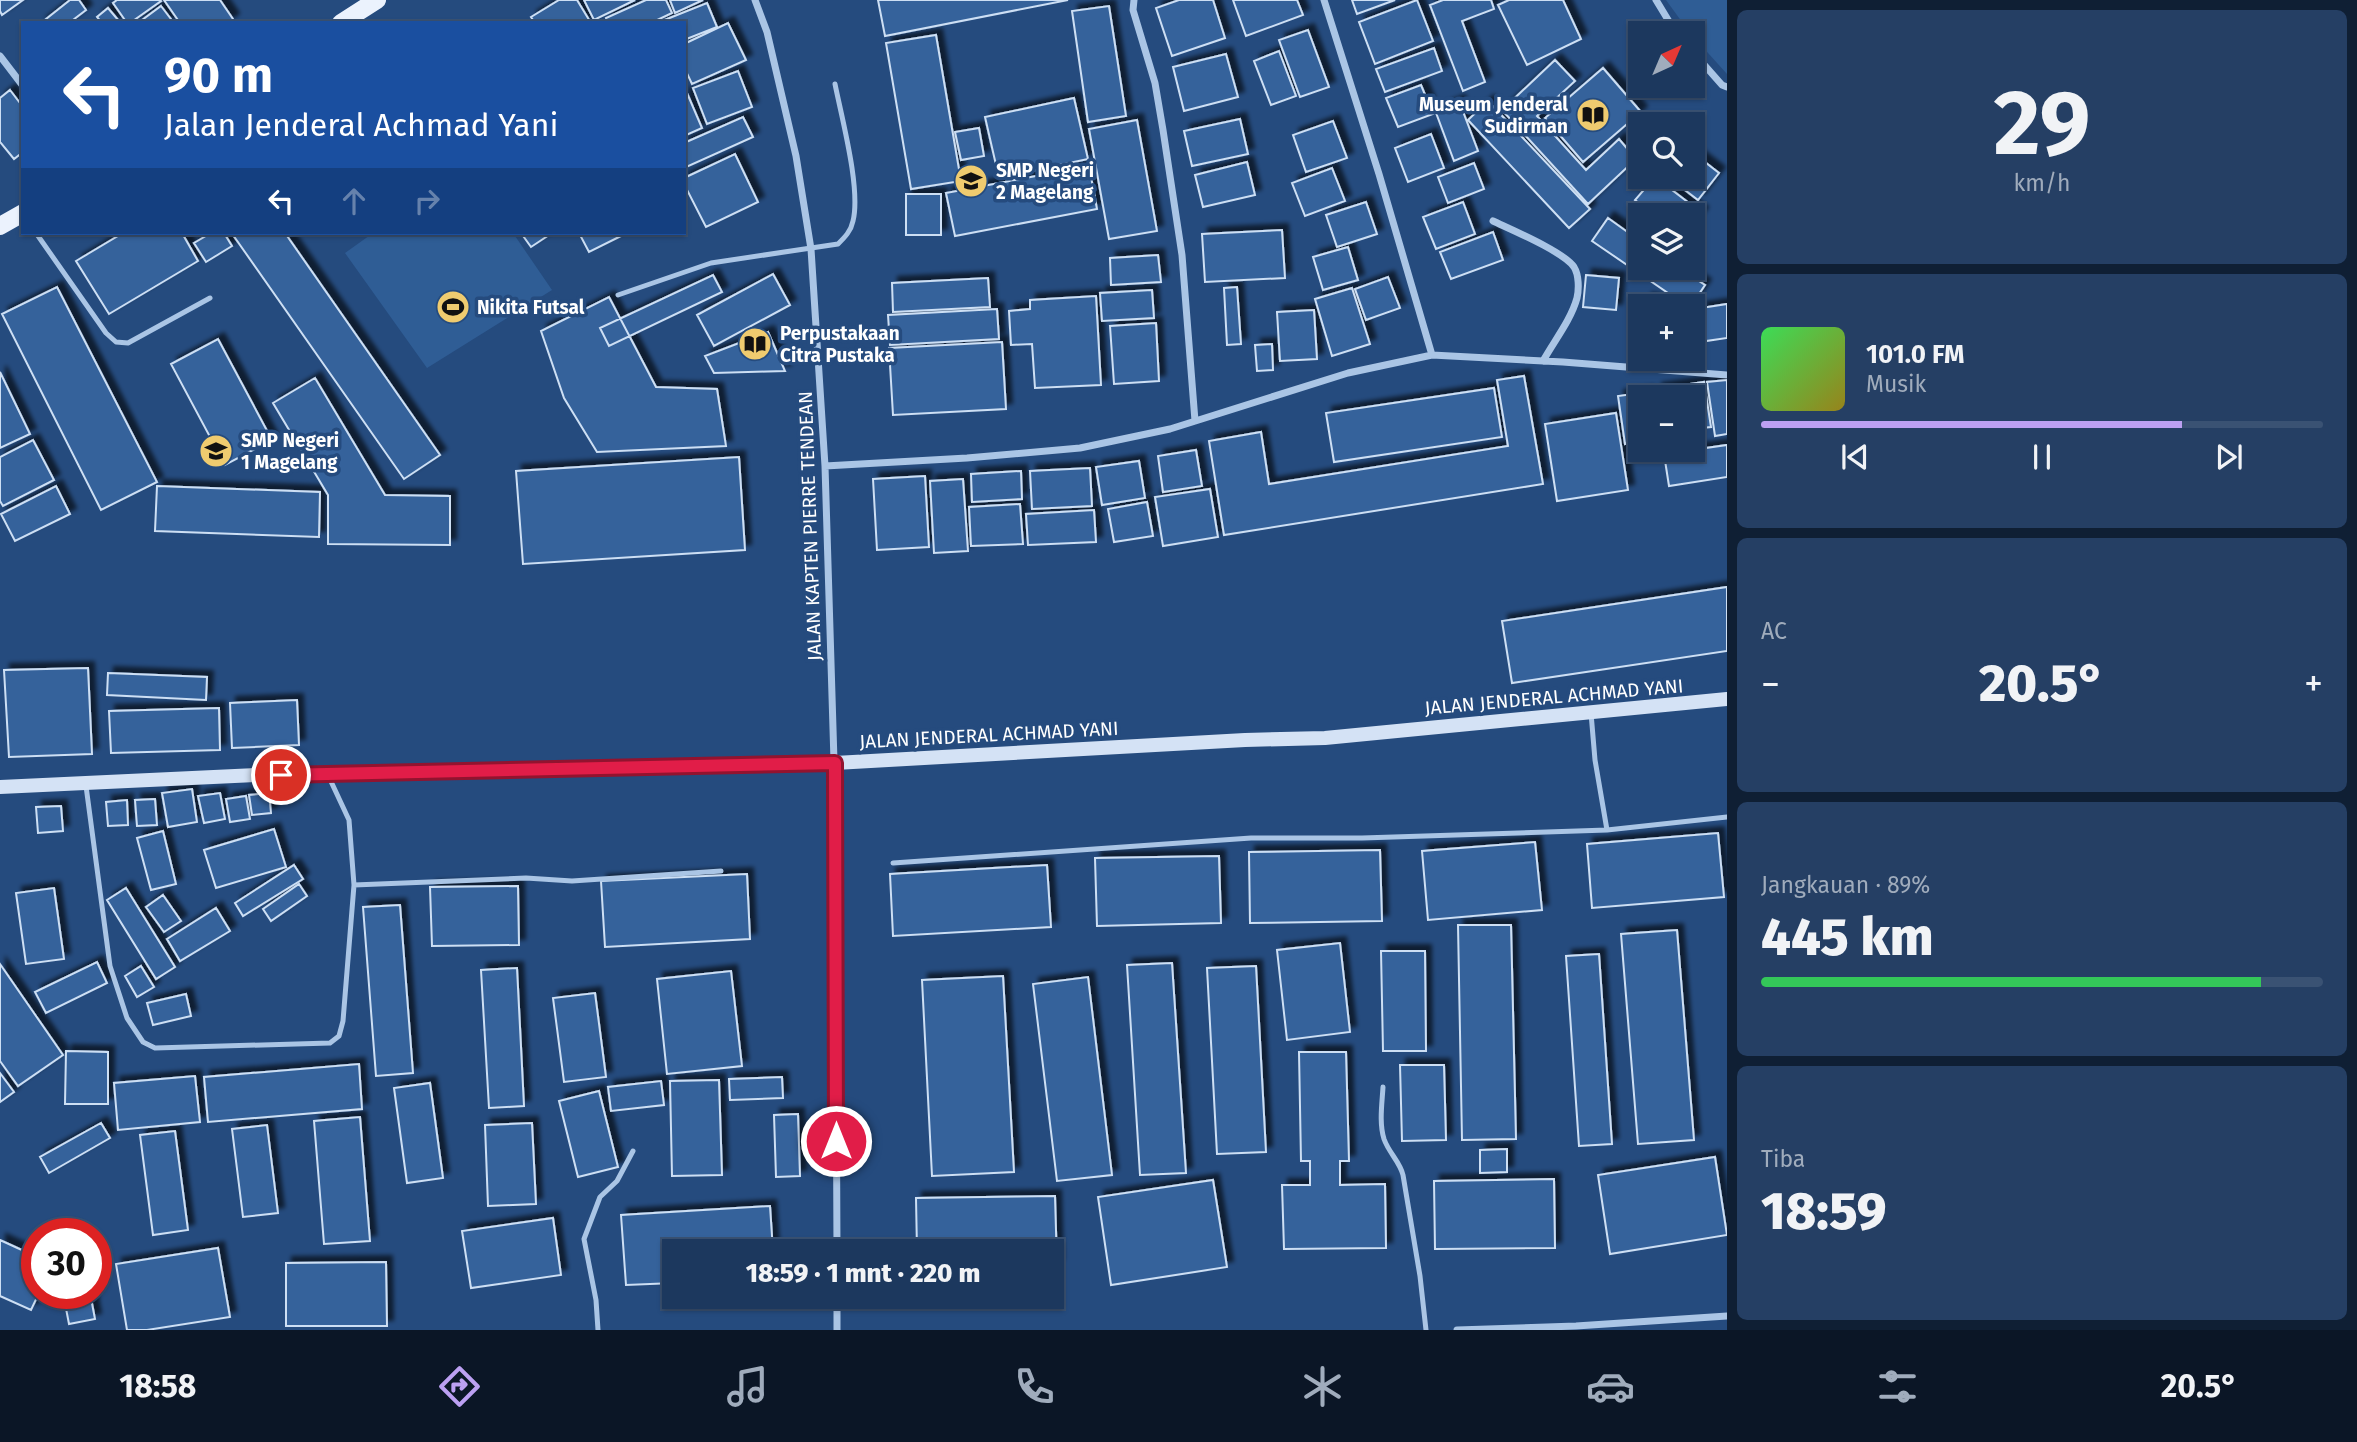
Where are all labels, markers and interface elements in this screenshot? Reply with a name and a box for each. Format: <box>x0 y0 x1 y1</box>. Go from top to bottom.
north arrow <box>1628 21 1704 98</box>
map controls <box>1628 21 1705 462</box>
text: 90 m <box>164 46 273 105</box>
icon: left <box>49 49 140 140</box>
text: 29 <box>1993 69 2091 178</box>
place label: Museum Jenderal Sudirman <box>1419 93 1568 138</box>
library icon: Museum Jenderal Sudirman <box>1574 96 1612 134</box>
text: Jalan Jenderal Achmad Yani <box>164 106 559 144</box>
button: search <box>1628 112 1705 189</box>
place label: SMP Negeri 2 Magelang <box>996 159 1094 204</box>
school or university icon: SMP Negeri 2 Magelang <box>952 162 990 200</box>
text: km/h <box>2014 169 2070 197</box>
icon: left <box>262 182 300 220</box>
icon: ahead <box>335 182 373 220</box>
icon: right <box>408 182 446 220</box>
button: layers <box>1628 203 1705 280</box>
sports icon: Nikita Futsal <box>434 288 472 326</box>
button: + <box>1628 294 1705 371</box>
place label: Nikita Futsal <box>477 296 585 319</box>
place label: Perpustakaan Citra Pustaka <box>780 322 900 367</box>
library icon: Perpustakaan Citra Pustaka <box>736 325 774 363</box>
text: 101.0 FM <box>1866 339 1964 370</box>
text: Musik <box>1866 370 1926 398</box>
button: − <box>1628 385 1705 462</box>
street label: JALAN KAPTEN PIERRE TENDEAN <box>794 391 826 661</box>
place label: SMP Negeri 1 Magelang <box>241 429 339 474</box>
school or university icon: SMP Negeri 1 Magelang <box>197 432 235 470</box>
icon: previous <box>1836 438 1874 476</box>
icon: pause <box>2023 438 2061 476</box>
icon: next <box>2210 438 2248 476</box>
text: AC <box>1761 617 1787 645</box>
text: 20.5° <box>1979 652 2105 715</box>
text: − <box>1761 661 1780 707</box>
text: + <box>2304 661 2323 707</box>
street label: JALAN JENDERAL ACHMAD YANI <box>1424 674 1684 720</box>
street label: JALAN JENDERAL ACHMAD YANI <box>859 717 1119 753</box>
pin <box>251 745 311 805</box>
icon: arrive <box>262 756 300 794</box>
text: Jangkauan · 89% <box>1761 871 1930 899</box>
text: 445 km <box>1761 906 1934 969</box>
position arrow <box>799 1104 873 1178</box>
text: Tiba <box>1761 1145 1805 1173</box>
text: 18:59 <box>1761 1180 1887 1243</box>
speed limit sign: 30 <box>21 1218 112 1309</box>
text: 18:59 · 1 mnt · 220 m <box>746 1258 980 1289</box>
icon: directions <box>435 1362 484 1411</box>
icon: music <box>723 1362 772 1411</box>
icon: phone <box>1010 1362 1059 1411</box>
icon: climate <box>1298 1362 1347 1411</box>
icon: car <box>1586 1362 1635 1411</box>
icon: filters <box>1873 1362 1922 1411</box>
text: 18:58 <box>119 1367 196 1405</box>
text: 20.5° <box>2161 1367 2238 1405</box>

